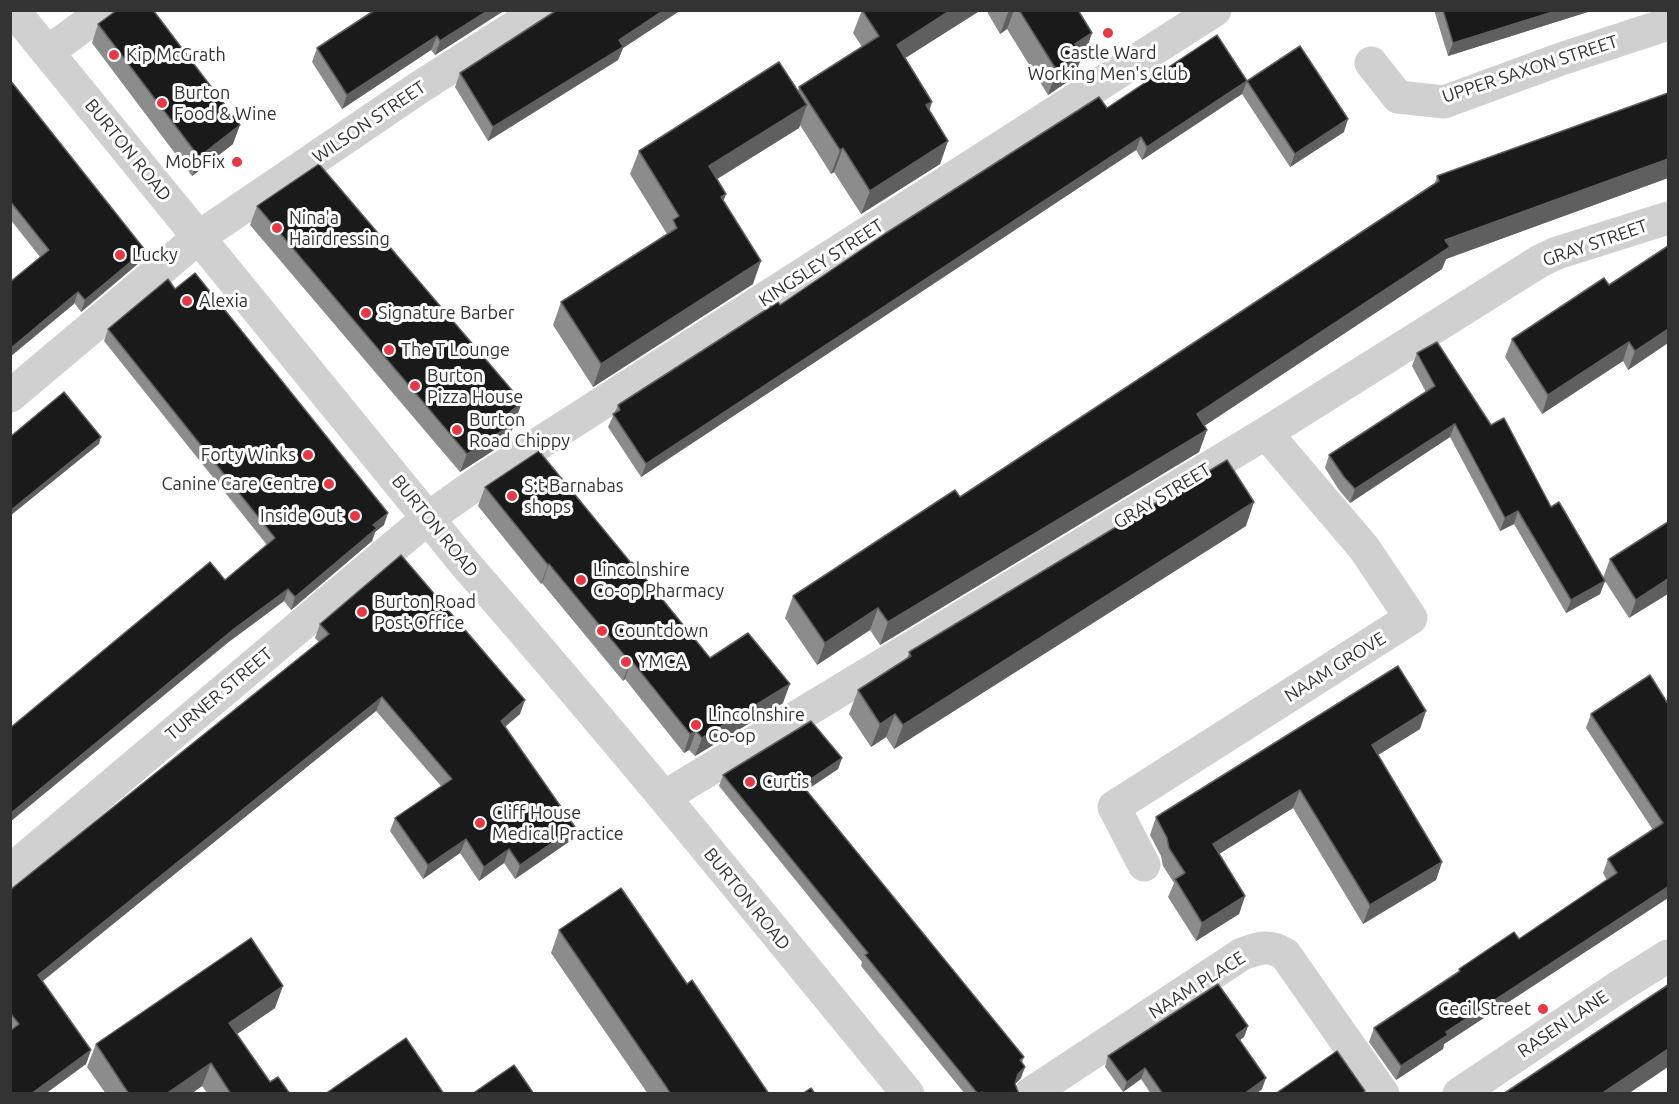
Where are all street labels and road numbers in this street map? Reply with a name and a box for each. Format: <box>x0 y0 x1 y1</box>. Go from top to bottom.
street label: UPPER SAXON STREET <box>1439 30 1621 108</box>
street label: WILSON STREET <box>308 76 430 168</box>
street label: BURTON ROAD <box>80 95 176 205</box>
street label: KINGSLEY STREET <box>755 215 887 311</box>
street label: GRAY STREET <box>1540 215 1650 271</box>
street label: GRAY STREET <box>1110 459 1214 533</box>
street label: BURTON ROAD <box>387 471 483 581</box>
street label: NAAM GROVE <box>1280 627 1390 707</box>
street label: TURNER STREET <box>161 643 277 745</box>
street label: BURTON ROAD <box>699 844 795 954</box>
street label: NAAM PLACE <box>1145 947 1249 1023</box>
street label: RASEN LANE <box>1514 986 1612 1062</box>

